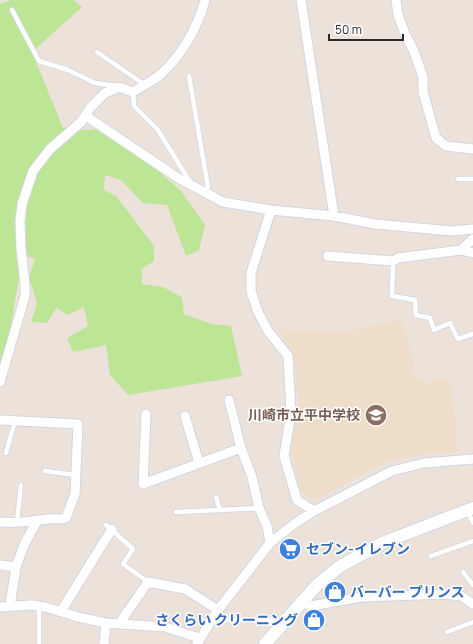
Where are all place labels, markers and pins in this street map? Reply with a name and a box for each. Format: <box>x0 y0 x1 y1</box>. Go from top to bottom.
school or university icon: 川崎市立平中学校 <box>363 402 389 428</box>
place label: 川崎市立平中学校 <box>248 405 360 424</box>
supermarket icon: セブン-イレブン <box>277 536 303 562</box>
place label: セブン-イレブン <box>306 539 410 558</box>
shop icon: バーバー プリンス <box>322 579 348 605</box>
place label: バーバー プリンス <box>350 582 464 601</box>
shop icon: さくらい クリーニング <box>301 607 327 633</box>
place label: さくらい クリーニング <box>155 610 298 629</box>

